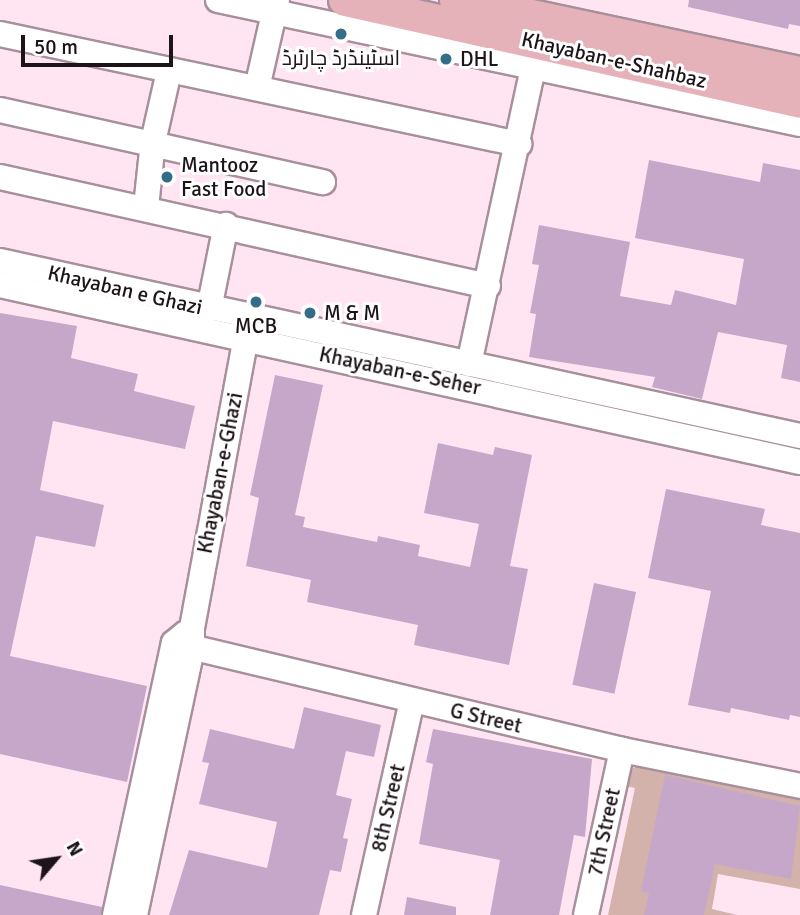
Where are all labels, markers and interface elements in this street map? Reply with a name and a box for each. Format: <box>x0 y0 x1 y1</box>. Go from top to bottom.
scale bar <box>24 21 177 65</box>
marker: اسٹینڈرڈ چارٹرڈ <box>333 26 349 42</box>
street label: Khayaban-e-Shahbaz <box>519 26 709 94</box>
text: 50 m <box>34 34 78 60</box>
place label: اسٹینڈرڈ چارٹرڈ <box>282 45 400 71</box>
place label: DHL <box>460 46 499 72</box>
marker: DHL <box>438 51 454 67</box>
place label: Mantooz Fast Food <box>181 152 266 202</box>
marker: Mantooz Fast Food <box>159 169 175 185</box>
street label: Khayaban e Ghazi <box>45 260 205 320</box>
marker: MCB <box>248 294 264 310</box>
place label: M & M <box>324 300 380 326</box>
marker: M & M <box>302 305 318 321</box>
place label: MCB <box>235 313 277 339</box>
street label: Khayaban-e-Seher <box>317 342 483 400</box>
street label: Khayaban-e-Ghazi <box>192 390 248 556</box>
street label: G Street <box>448 698 524 738</box>
street label: 8th Street <box>366 762 410 854</box>
street label: 7th Street <box>582 786 626 878</box>
north arrow <box>21 824 91 894</box>
text: N <box>61 837 88 860</box>

